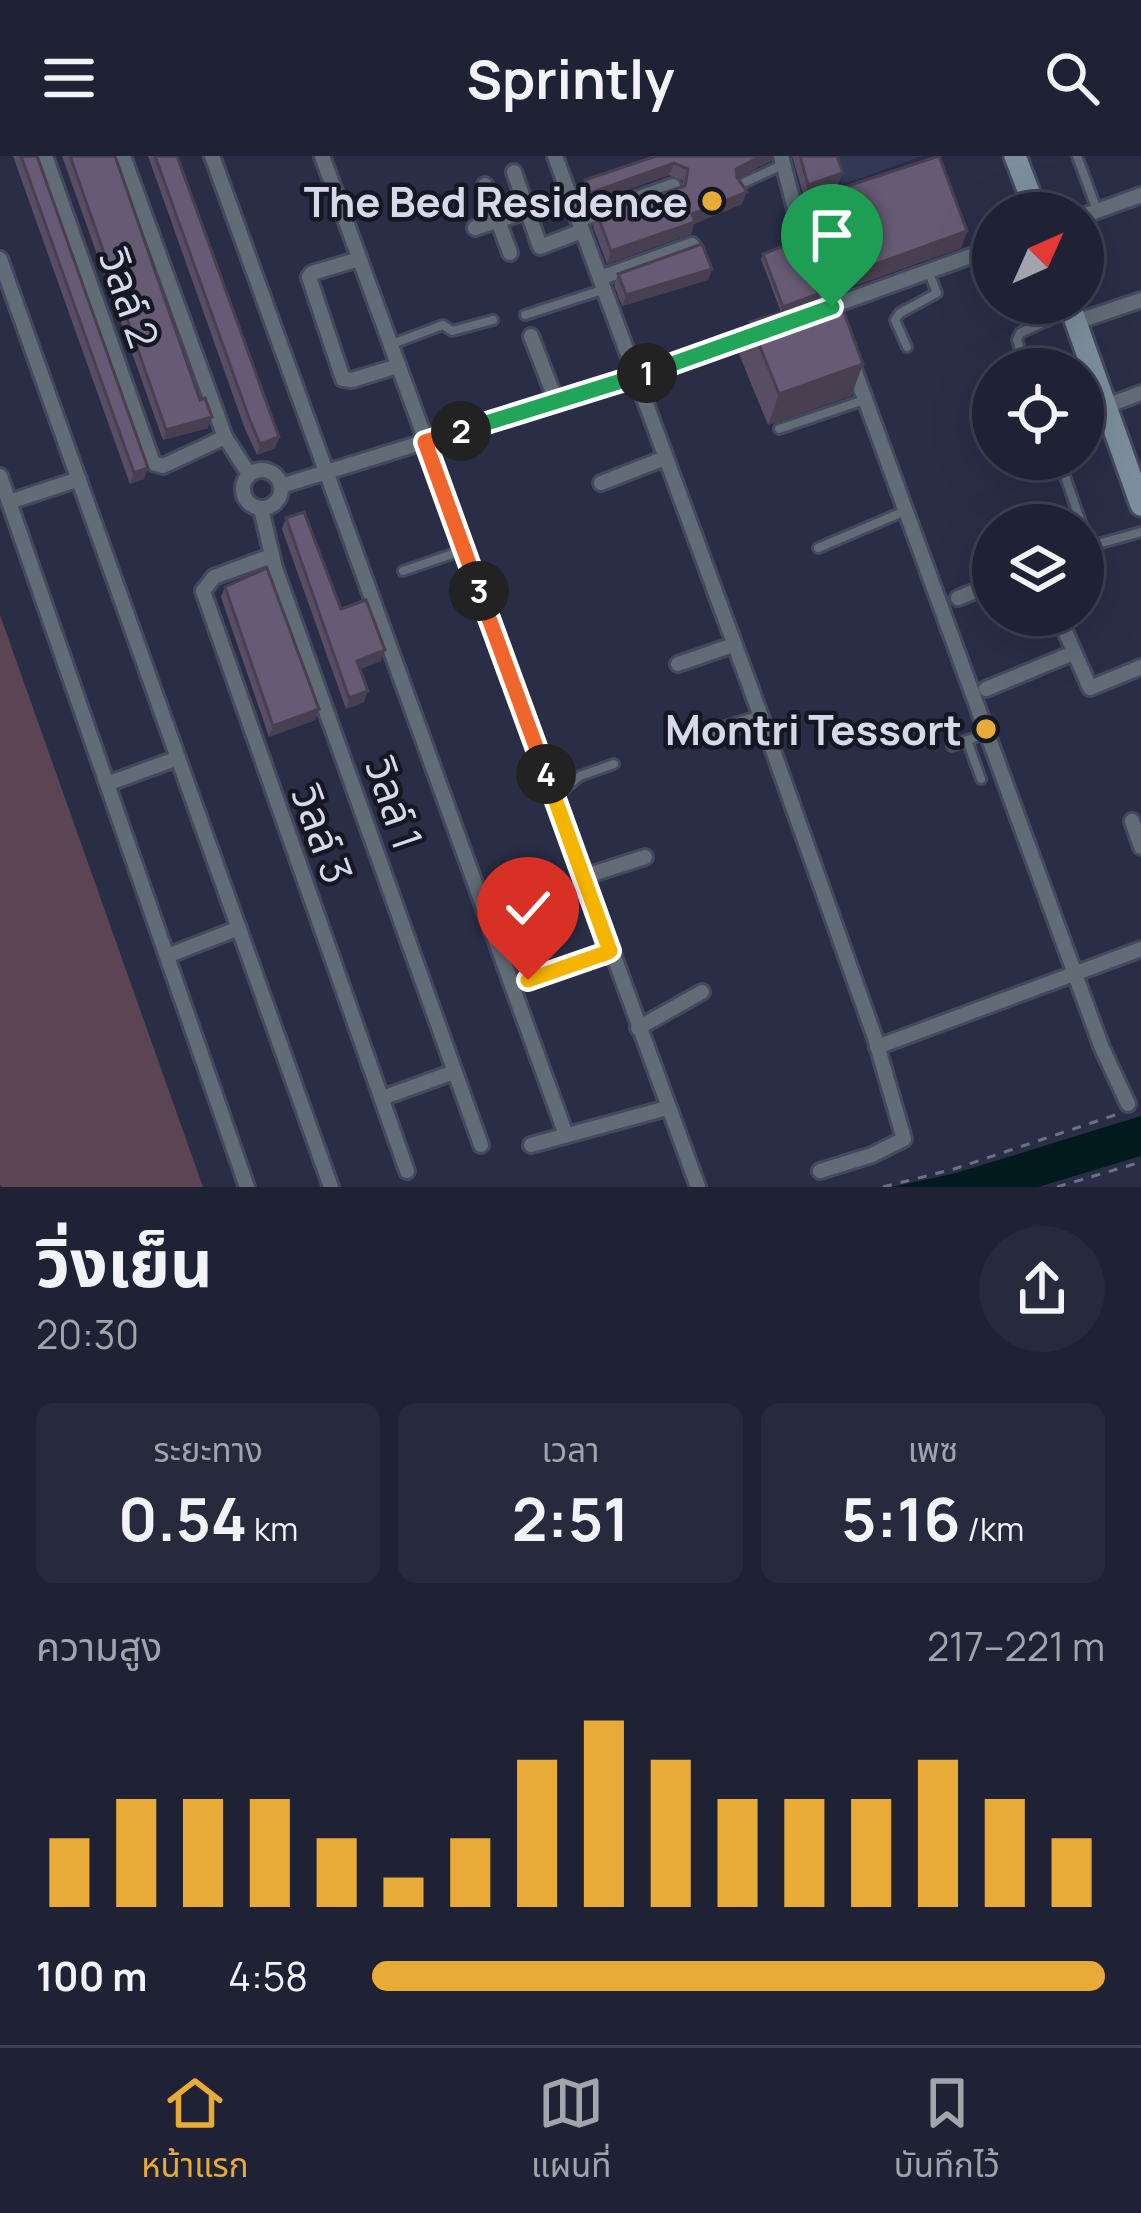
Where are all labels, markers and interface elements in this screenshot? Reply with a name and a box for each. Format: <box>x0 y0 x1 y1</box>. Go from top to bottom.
text: Sprintly <box>467 41 674 115</box>
icon: menu <box>36 45 102 111</box>
icon: search <box>1039 45 1105 111</box>
place label: The Bed Residence <box>304 172 688 230</box>
pin <box>781 184 883 307</box>
marker: The Bed Residence <box>699 188 725 214</box>
north arrow <box>972 192 1104 324</box>
map controls <box>972 192 1104 636</box>
icon: arrive <box>799 202 865 268</box>
street label: วิลล์ 2 <box>86 240 174 355</box>
pin: 1 <box>617 343 677 403</box>
button: locate <box>972 348 1104 480</box>
text: 1 <box>640 350 654 395</box>
pin: 2 <box>431 401 491 461</box>
text: 2 <box>451 408 471 453</box>
button: layers <box>972 504 1104 636</box>
pin: 3 <box>449 561 509 621</box>
text: 3 <box>469 568 489 613</box>
place label: Montri Tessort <box>665 700 962 758</box>
marker: Montri Tessort <box>973 716 999 742</box>
pin: 4 <box>516 744 576 804</box>
street label: วิลล์ 1 <box>352 749 438 857</box>
text: 4 <box>536 751 556 796</box>
street label: วิลล์ 3 <box>278 776 367 891</box>
pin <box>477 857 579 980</box>
icon: check <box>495 875 561 941</box>
text: วิ่งเย็น <box>36 1217 213 1307</box>
button: share <box>979 1226 1105 1352</box>
text: 20:30 <box>36 1307 139 1361</box>
text: ระยะทาง <box>154 1427 263 1472</box>
text: เวลา <box>542 1427 599 1472</box>
text: เพซ <box>908 1427 958 1472</box>
text: 0.54 <box>118 1477 247 1559</box>
text: 2:51 <box>512 1477 629 1559</box>
text: 5:16 <box>841 1477 961 1559</box>
text: km <box>247 1506 298 1551</box>
text: /km <box>961 1506 1024 1551</box>
text: ความสูง <box>36 1619 162 1673</box>
text: 217–221 m <box>927 1619 1105 1673</box>
text: 100 m <box>36 1949 147 2003</box>
text: 4:58 <box>228 1949 308 2003</box>
tab: หน้าแรก <box>141 2070 249 2192</box>
tab: แผนที่ <box>531 2070 611 2192</box>
tab: บันทึกไว้ <box>894 2070 1000 2192</box>

